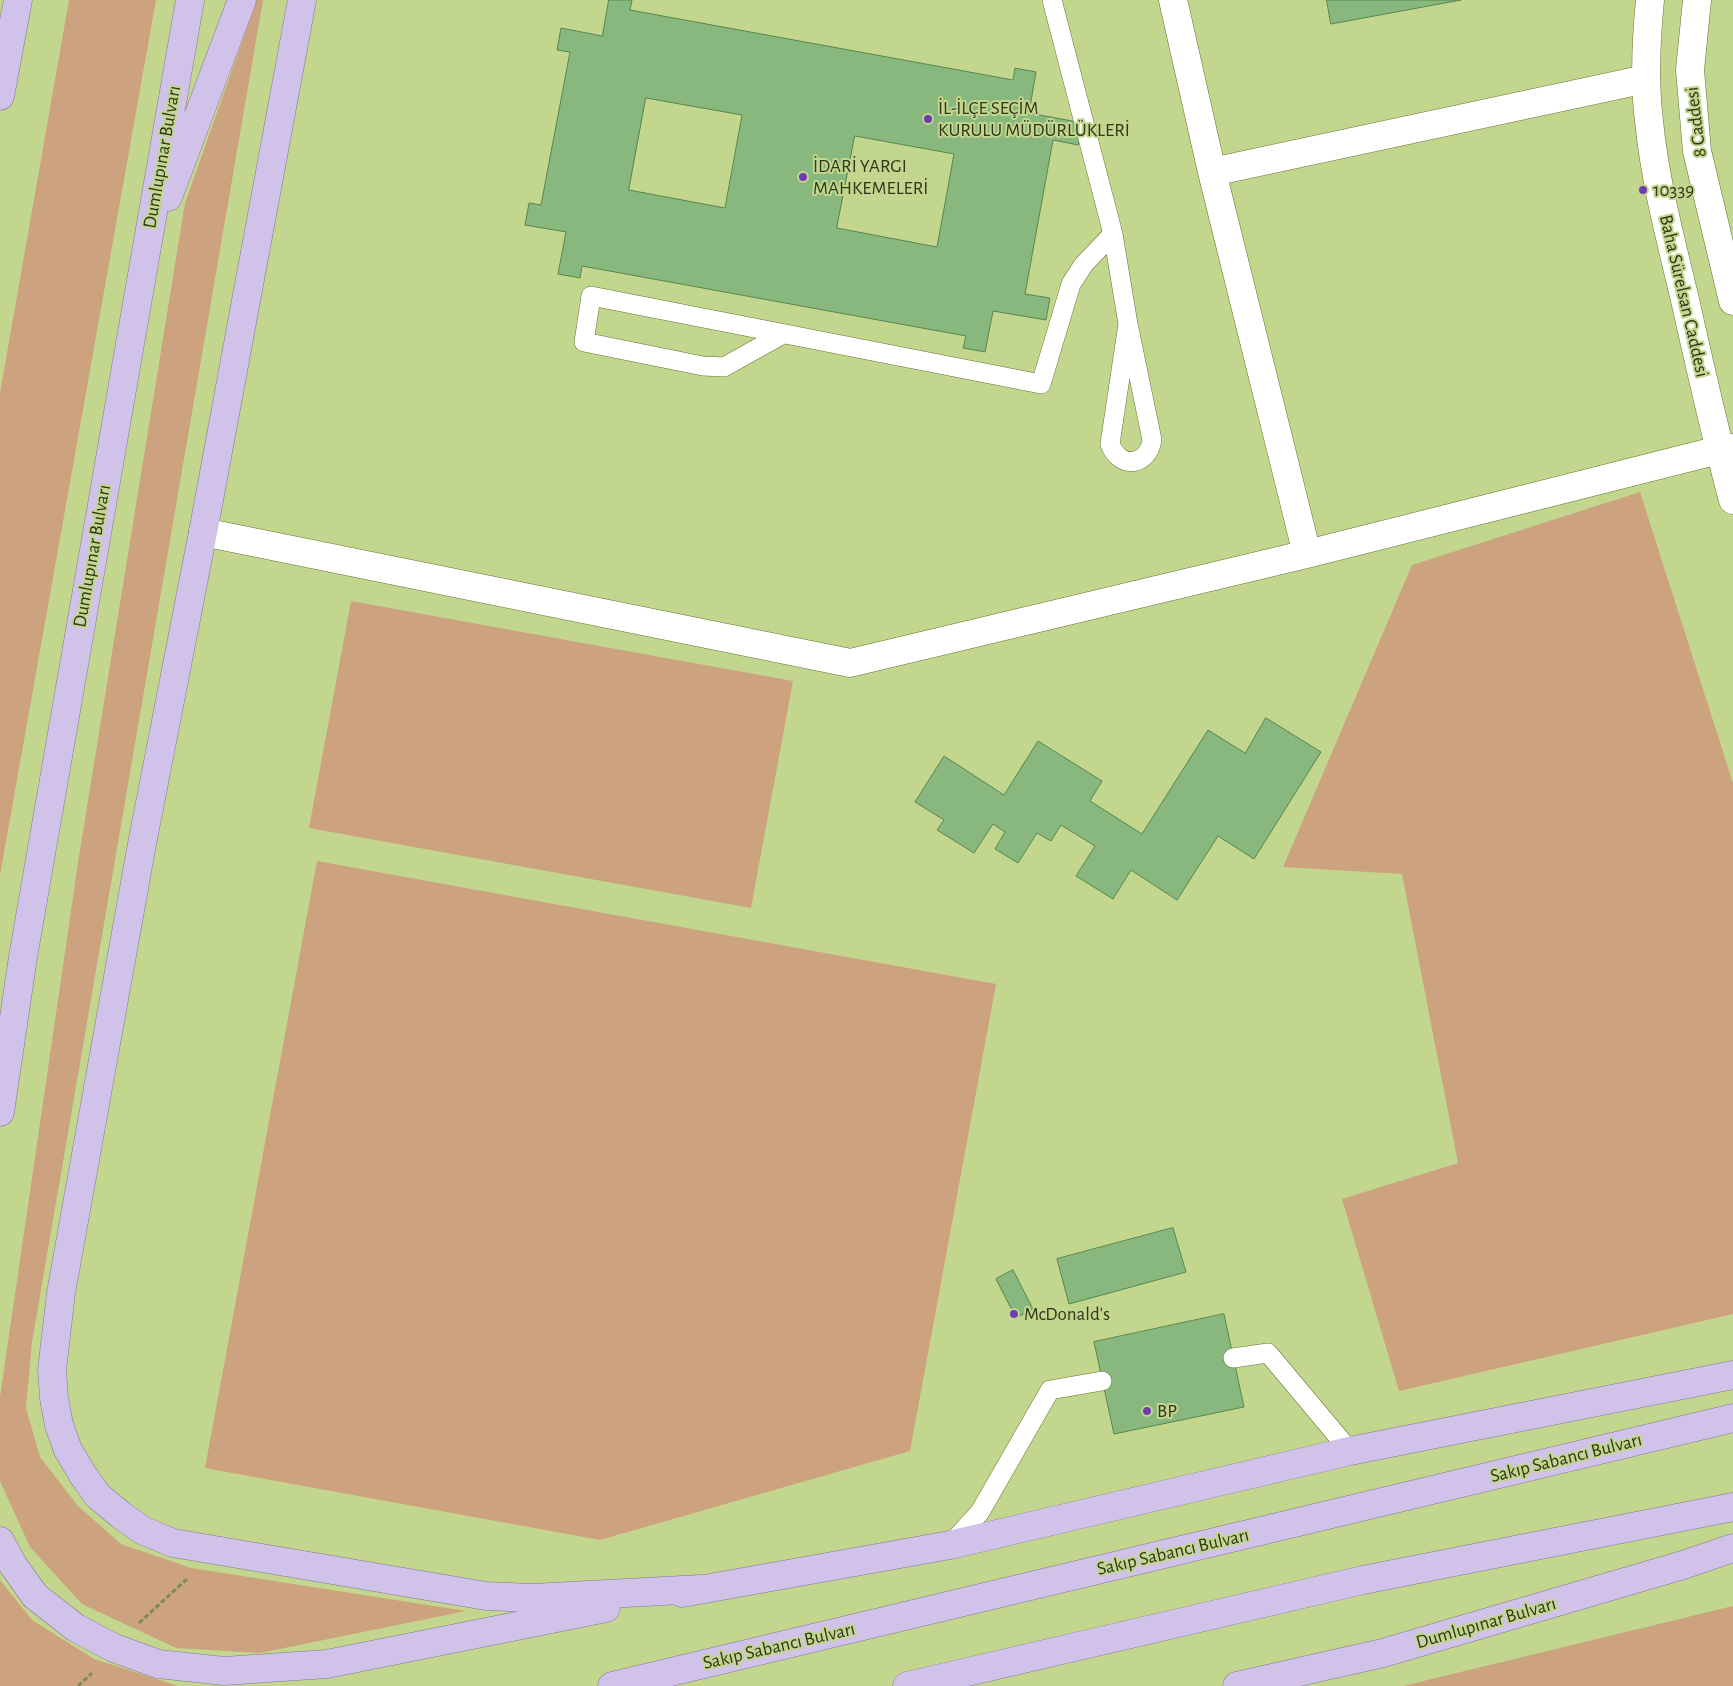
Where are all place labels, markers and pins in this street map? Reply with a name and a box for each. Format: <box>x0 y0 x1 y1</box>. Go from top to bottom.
place label: İL-İLÇE SEÇİM KURULU MÜDÜRLÜKLERİ <box>938 97 1130 141</box>
marker: İL-İLÇE SEÇİM KURULU MÜDÜRLÜKLERİ <box>922 113 934 125</box>
place label: İDARİ YARGI MAHKEMELERİ <box>813 155 928 199</box>
marker: İDARİ YARGI MAHKEMELERİ <box>797 171 809 183</box>
place label: 10339 <box>1653 179 1694 201</box>
marker: 10339 <box>1637 184 1649 196</box>
place label: McDonald's <box>1024 1303 1110 1325</box>
marker: McDonald's <box>1008 1308 1020 1320</box>
place label: BP <box>1157 1400 1177 1422</box>
marker: BP <box>1141 1405 1153 1417</box>

